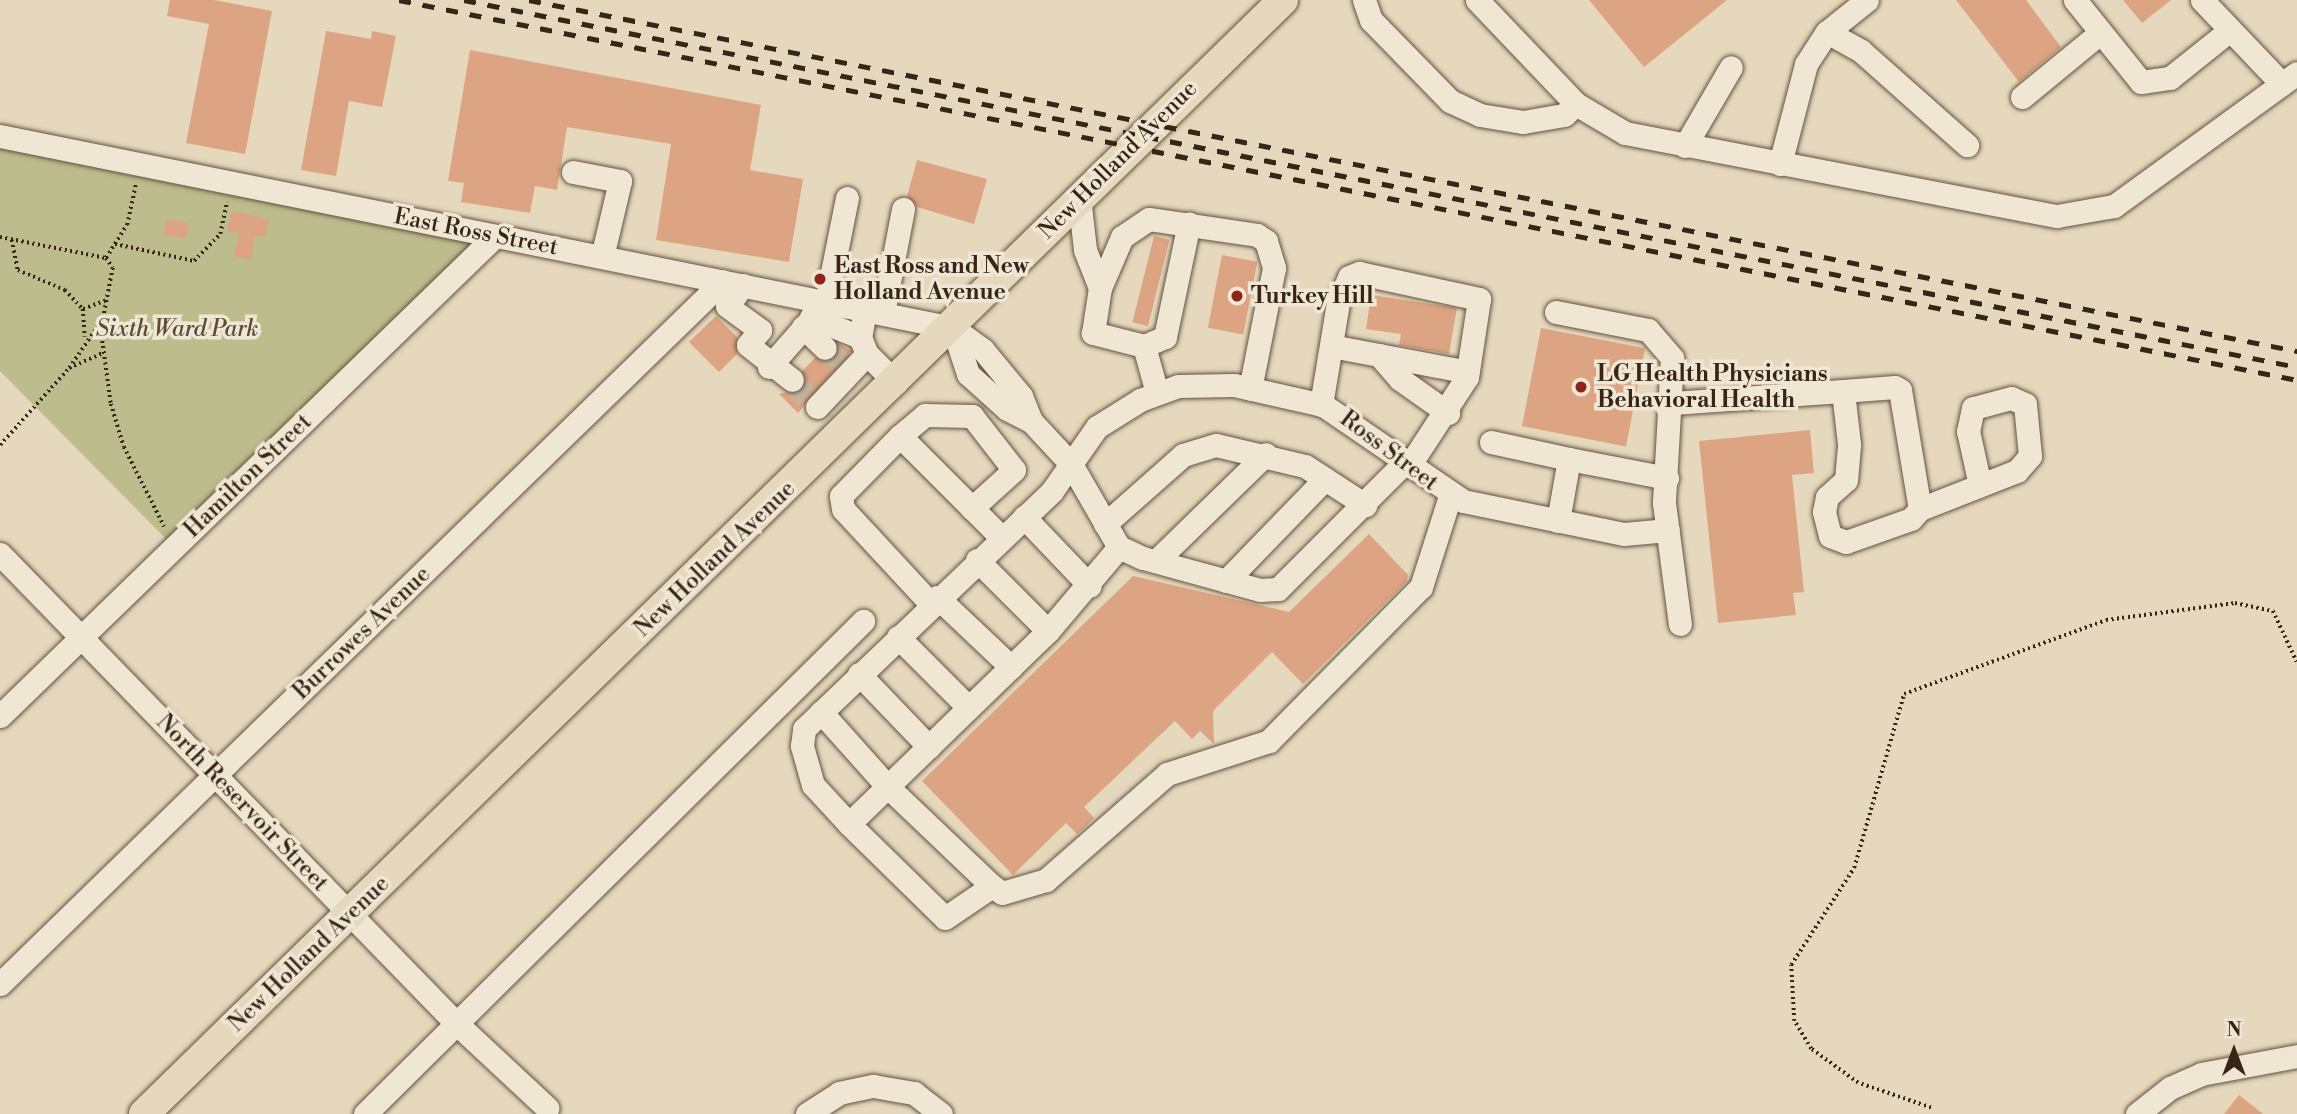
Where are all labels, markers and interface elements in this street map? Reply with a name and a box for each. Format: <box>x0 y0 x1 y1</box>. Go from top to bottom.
street label: New Holland Avenue <box>1033 75 1203 245</box>
street label: East Ross Street <box>392 203 560 261</box>
place label: East Ross and New Holland Avenue <box>834 252 1029 306</box>
marker: East Ross and New Holland Avenue <box>812 271 828 287</box>
place label: Turkey Hill <box>1251 282 1374 310</box>
marker: Turkey Hill <box>1229 288 1245 304</box>
park label: Sixth Ward Park <box>96 315 258 343</box>
place label: LG Health Physicians Behavioral Health <box>1597 360 1828 414</box>
marker: LG Health Physicians Behavioral Health <box>1571 377 1591 397</box>
street label: Ross Street <box>1334 405 1444 497</box>
street label: Hamilton Street <box>179 408 317 544</box>
street label: New Holland Avenue <box>629 475 801 643</box>
street label: Burrowes Avenue <box>288 561 436 705</box>
street label: North Reservoir Street <box>150 709 334 897</box>
street label: New Holland Avenue <box>223 870 395 1038</box>
north arrow <box>2199 1016 2269 1086</box>
text: N <box>2226 1018 2242 1042</box>

